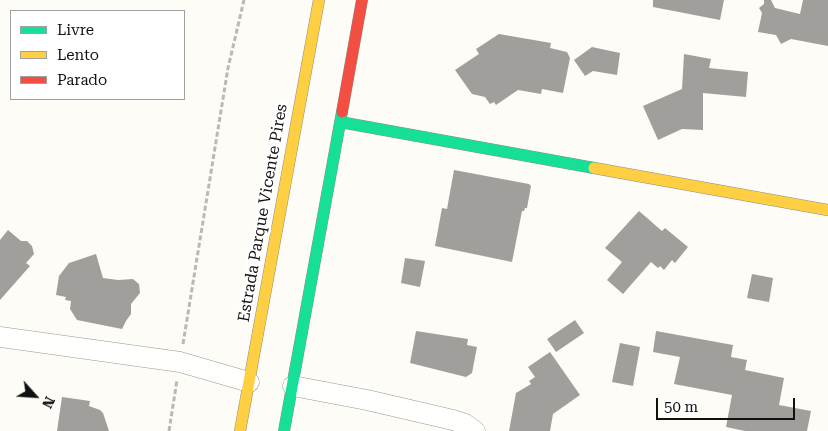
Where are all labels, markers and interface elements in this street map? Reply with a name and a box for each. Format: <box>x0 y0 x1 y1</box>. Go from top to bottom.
legend <box>10 10 185 100</box>
text: Livre <box>57 21 94 39</box>
text: Lento <box>57 46 99 64</box>
text: Parado <box>57 71 107 89</box>
street label: Estrada Parque Vicente Pires <box>234 102 292 324</box>
north arrow <box>10 371 60 421</box>
scale bar <box>658 388 797 420</box>
text: N <box>39 394 58 411</box>
text: 50 m <box>664 398 698 416</box>

